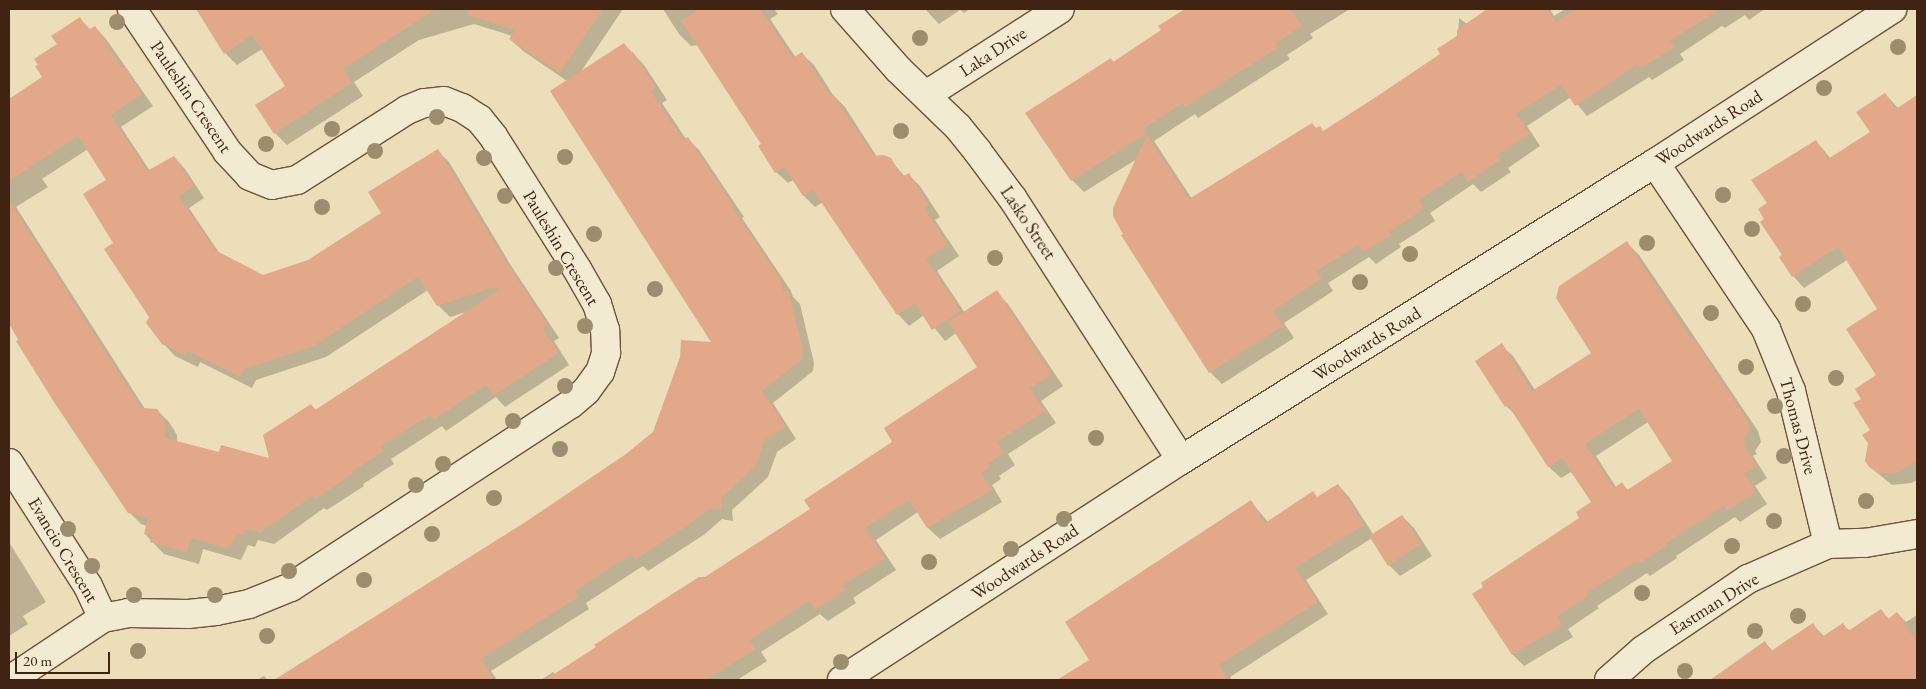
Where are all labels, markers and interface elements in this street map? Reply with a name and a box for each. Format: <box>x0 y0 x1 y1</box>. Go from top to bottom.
street label: Laka Drive <box>956 22 1030 82</box>
street label: Pauleshin Crescent <box>146 37 236 157</box>
street label: Woodwards Road <box>1652 85 1766 171</box>
street label: Lasko Street <box>996 182 1060 264</box>
street label: Pauleshin Crescent <box>518 187 604 309</box>
street label: Woodwards Road <box>1309 302 1425 386</box>
street label: Thomas Drive <box>1775 375 1821 477</box>
street label: Evancio Crescent <box>23 493 103 607</box>
street label: Woodwards Road <box>968 519 1082 605</box>
street label: Eastman Drive <box>1665 568 1763 640</box>
scale bar <box>18 642 112 674</box>
text: 20 m <box>23 651 52 670</box>

